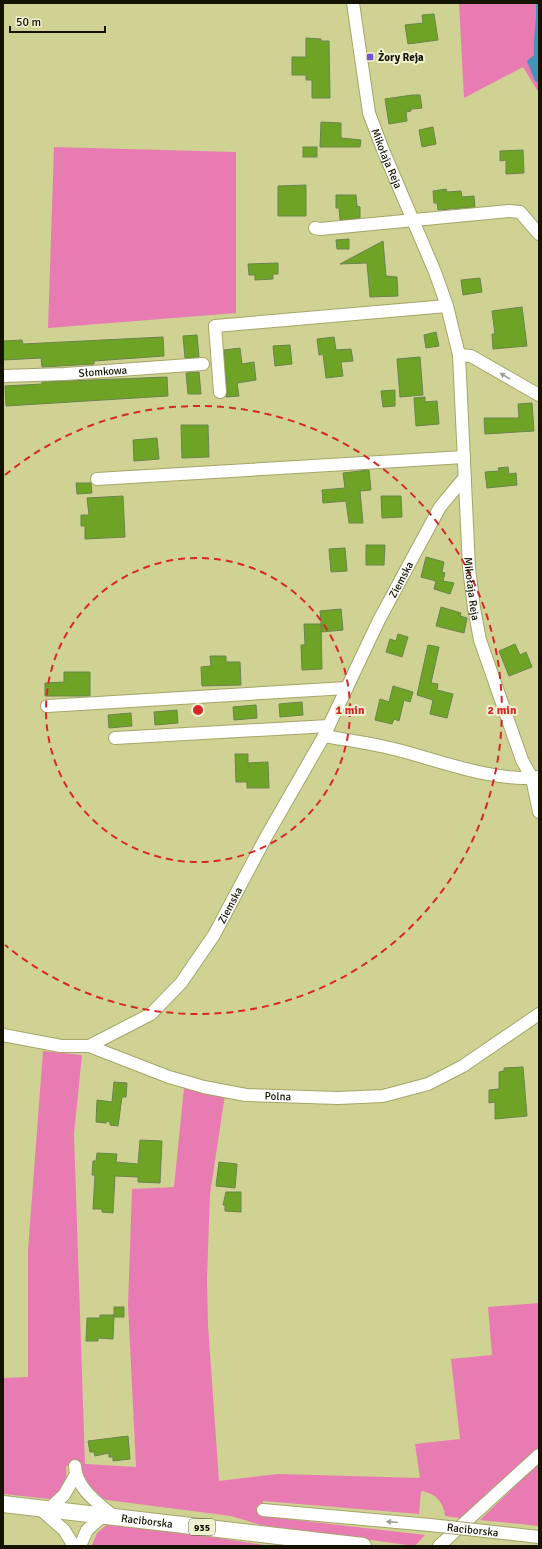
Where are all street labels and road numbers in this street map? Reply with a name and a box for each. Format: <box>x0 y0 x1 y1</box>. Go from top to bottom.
street label: Mikołaja Reja <box>368 127 405 191</box>
street label: Słomkowa <box>78 363 128 380</box>
street label: Mikołaja Reja <box>461 557 482 622</box>
street label: Ziemska <box>386 559 417 600</box>
street label: Ziemska <box>215 885 245 926</box>
street label: Polna <box>265 1090 292 1103</box>
street label: Raciborska <box>120 1512 174 1531</box>
road number: 935 <box>189 1519 215 1535</box>
street label: Raciborska <box>446 1521 500 1540</box>

